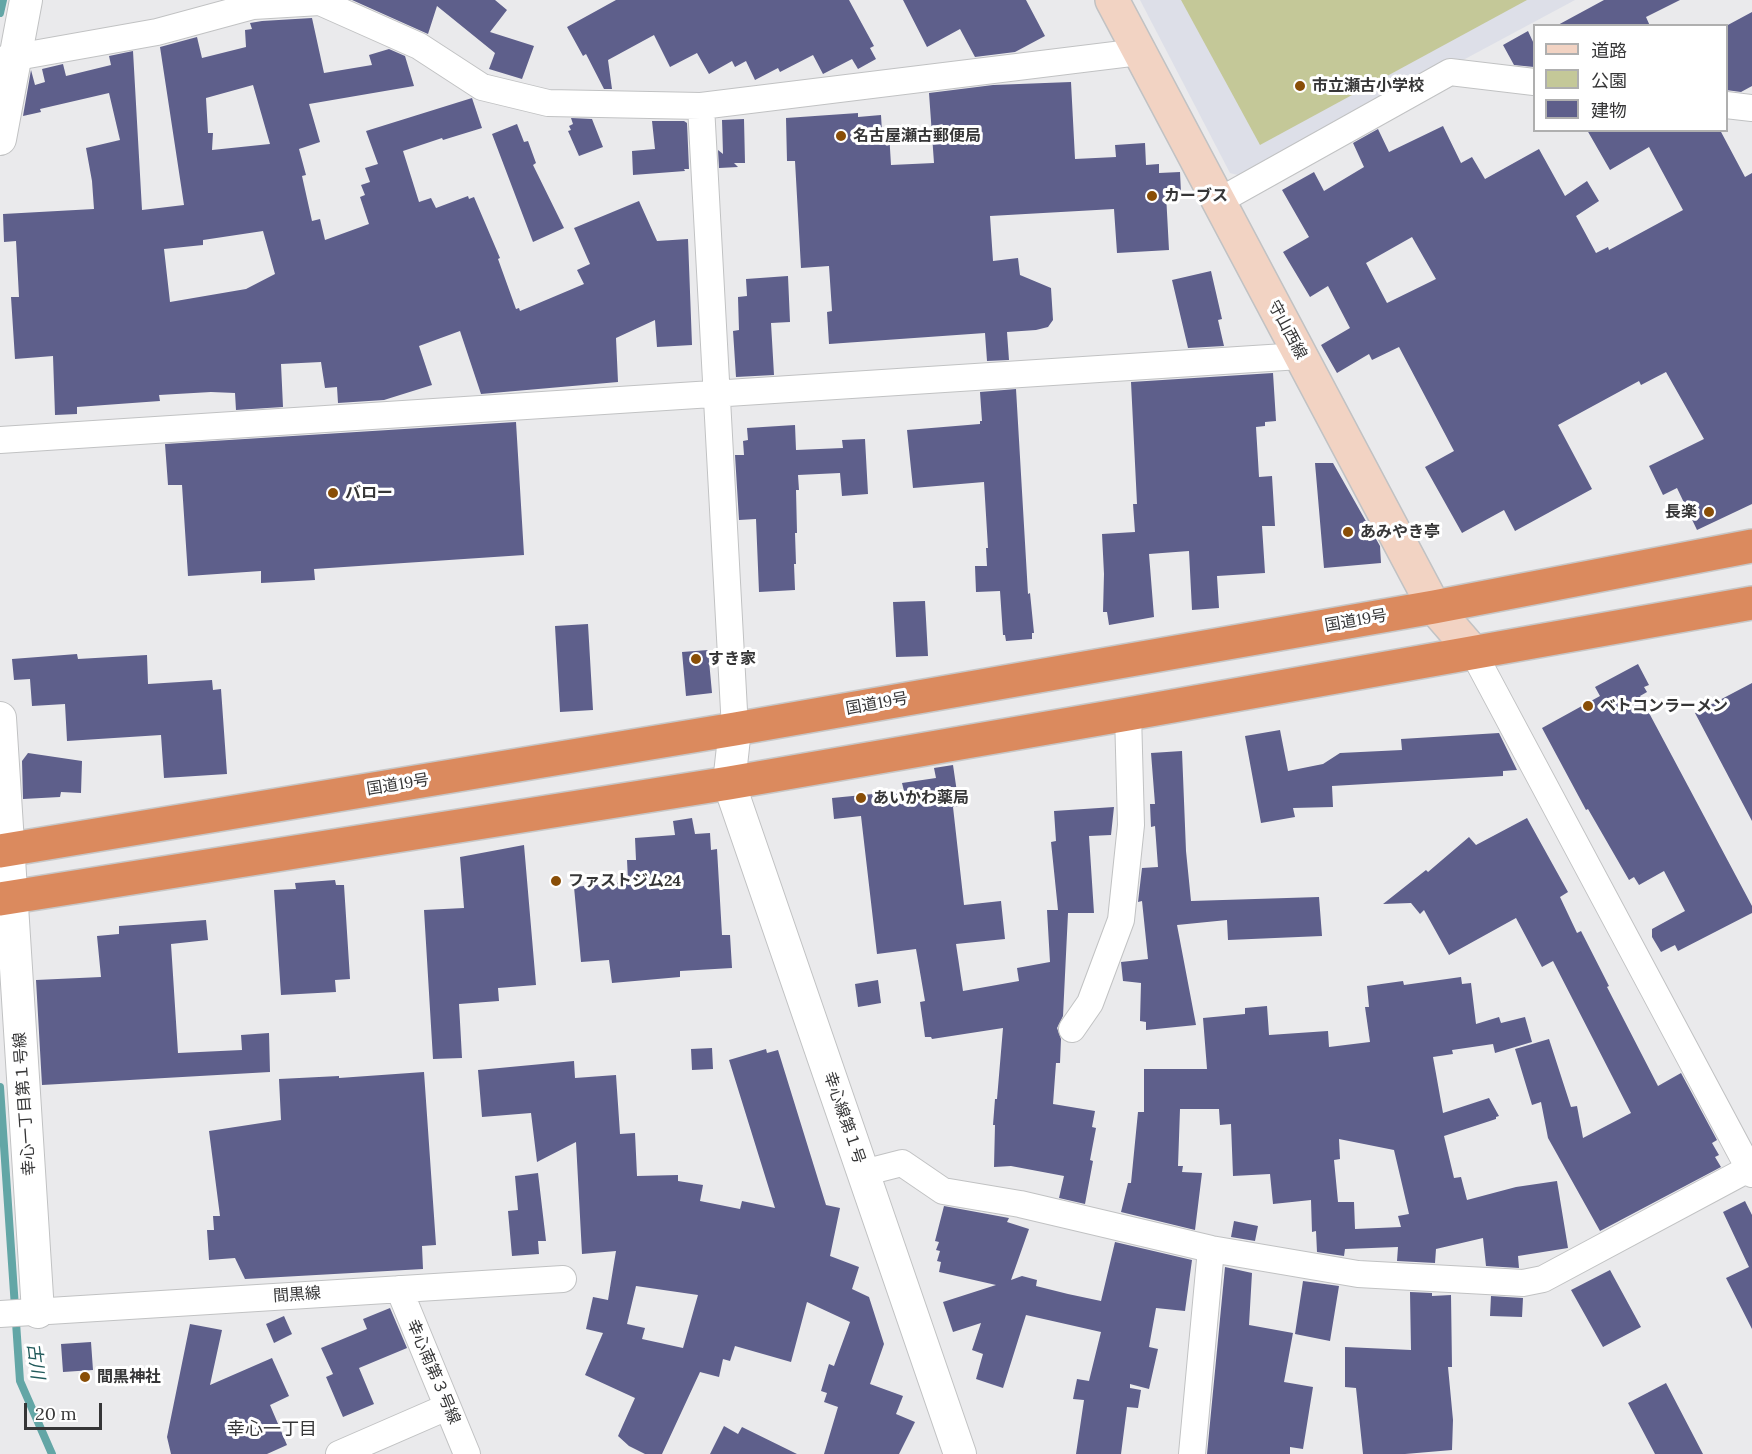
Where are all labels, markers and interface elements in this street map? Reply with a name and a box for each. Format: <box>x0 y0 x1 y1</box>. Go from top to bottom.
legend <box>1533 24 1728 132</box>
text: 道路 <box>1591 39 1627 62</box>
text: 公園 <box>1591 69 1627 92</box>
place label: 市立瀬古小学校 <box>1312 76 1424 96</box>
marker: 市立瀬古小学校 <box>1293 79 1307 93</box>
text: 建物 <box>1591 99 1627 122</box>
place label: 名古屋瀬古郵便局 <box>853 126 981 146</box>
marker: 名古屋瀬古郵便局 <box>834 129 848 143</box>
place label: カーブス <box>1164 186 1228 206</box>
marker: カーブス <box>1145 189 1159 203</box>
street label: 守山西線 <box>1264 297 1310 363</box>
place label: バロー <box>345 483 393 503</box>
marker: バロー <box>326 486 340 500</box>
place label: 長楽 <box>1665 502 1697 522</box>
marker: 長楽 <box>1702 505 1716 519</box>
place label: あみやき亭 <box>1360 522 1440 542</box>
marker: あみやき亭 <box>1341 525 1355 539</box>
street label: 国道19号 <box>1323 606 1389 636</box>
place label: すき家 <box>708 649 756 669</box>
marker: すき家 <box>689 652 703 666</box>
street label: 国道19号 <box>844 689 910 719</box>
place label: ベトコンラーメン <box>1600 696 1728 716</box>
marker: ベトコンラーメン <box>1581 699 1595 713</box>
street label: 国道19号 <box>365 771 431 799</box>
place label: あいかわ薬局 <box>873 788 969 808</box>
marker: あいかわ薬局 <box>854 791 868 805</box>
place label: ファストジム24 <box>568 871 681 891</box>
marker: ファストジム24 <box>549 874 563 888</box>
street label: 幸心一丁目第１号線 <box>10 1032 40 1176</box>
street label: 幸心線第１号 <box>819 1069 869 1167</box>
street label: 間黒線 <box>272 1284 322 1306</box>
street label: 幸心南第３号線 <box>402 1317 464 1427</box>
water label: 古川 <box>22 1342 48 1380</box>
place label: 間黒神社 <box>97 1367 161 1387</box>
marker: 間黒神社 <box>78 1370 92 1384</box>
scale bar <box>27 1391 105 1429</box>
text: 20 m <box>35 1402 77 1425</box>
district label: 幸心一丁目 <box>227 1419 317 1441</box>

